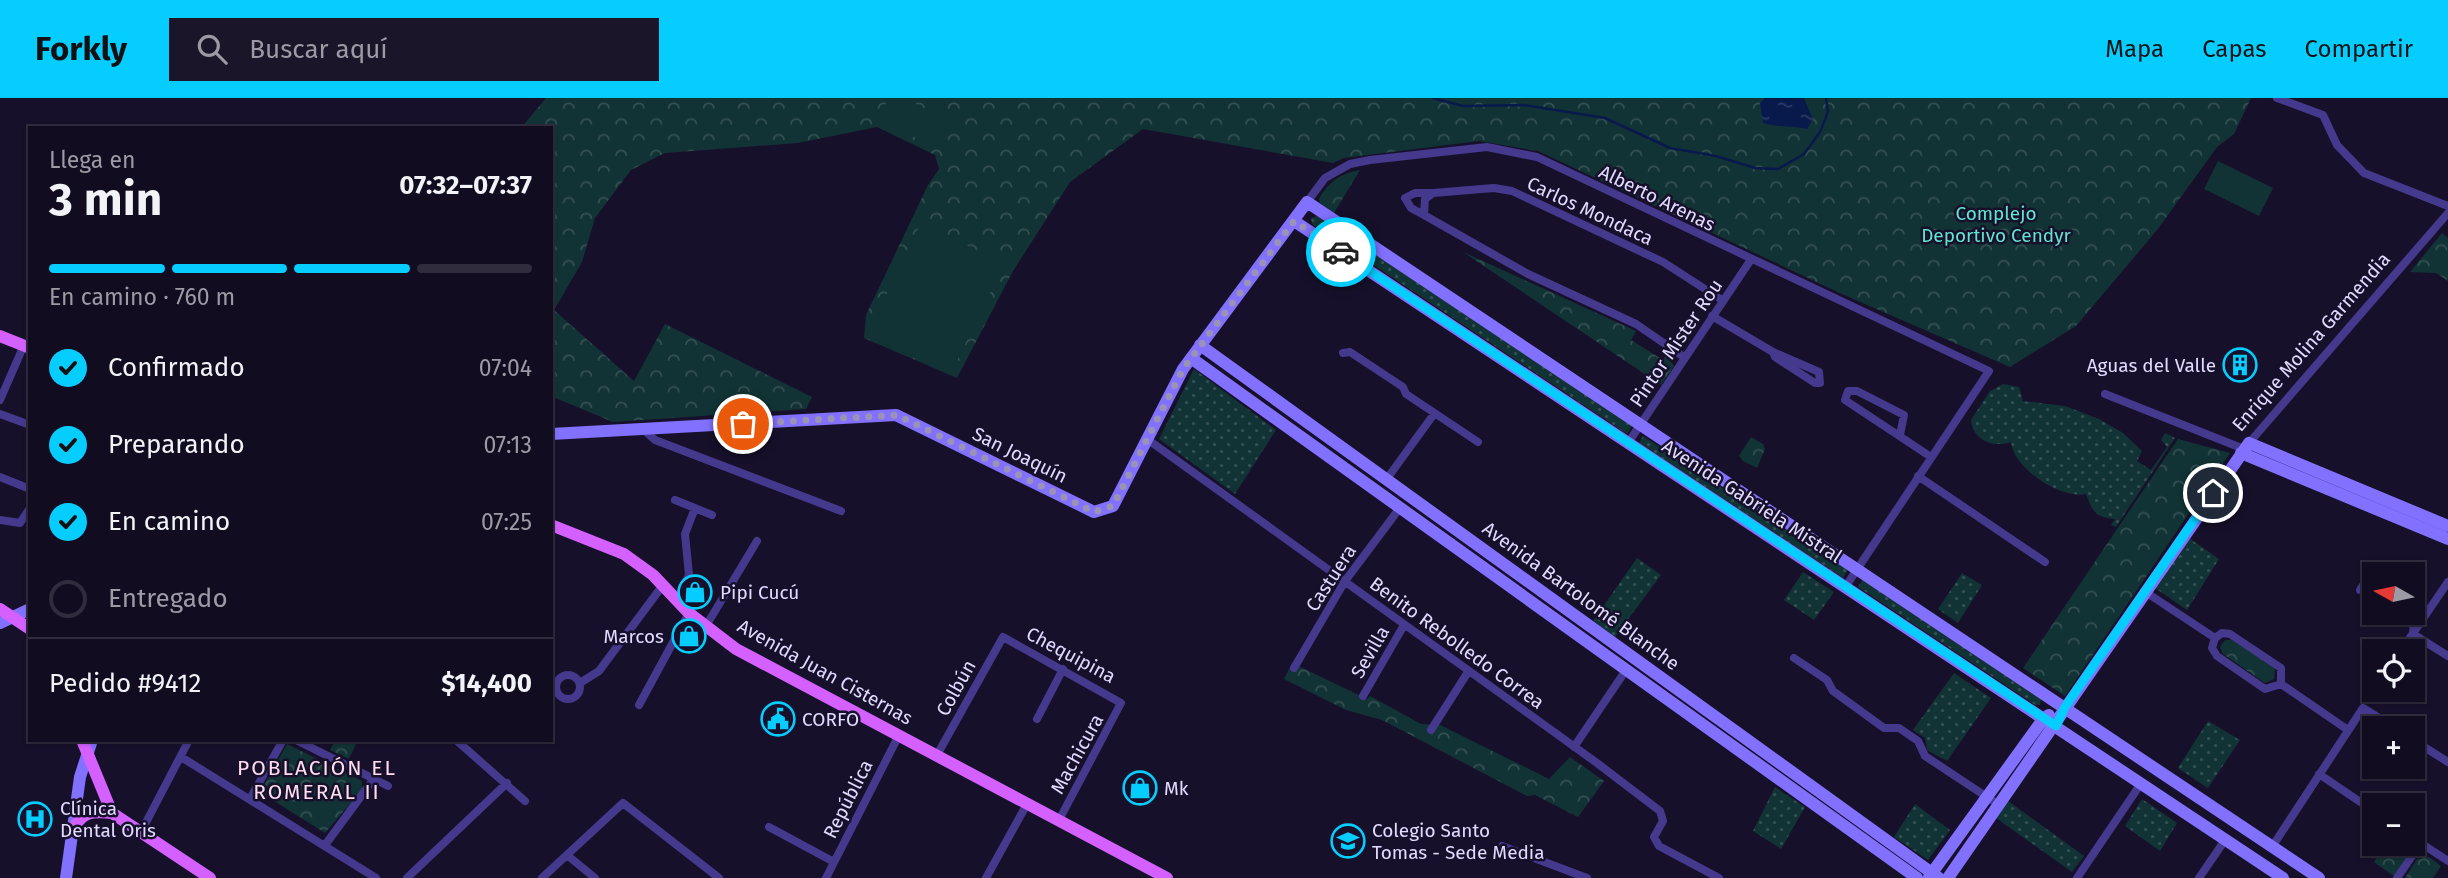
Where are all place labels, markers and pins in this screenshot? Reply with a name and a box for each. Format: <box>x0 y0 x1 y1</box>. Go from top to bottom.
building icon: Aguas del Valle <box>2221 346 2259 384</box>
place label: Aguas del Valle <box>2087 354 2216 377</box>
pin <box>713 394 773 454</box>
pin <box>2183 463 2243 523</box>
shop icon: Pipi Cucú <box>676 573 714 611</box>
place label: Pipi Cucú <box>720 581 799 604</box>
shop icon: Marcos <box>670 617 708 655</box>
place label: Marcos <box>603 625 664 648</box>
public building icon: CORFO <box>759 700 797 738</box>
place label: CORFO <box>802 708 859 731</box>
shop icon: Mk <box>1121 769 1159 807</box>
place label: Mk <box>1164 777 1189 800</box>
place label: Clínica Dental Oris <box>60 797 156 842</box>
hospital icon: Clínica Dental Oris <box>16 800 54 838</box>
place label: Colegio Santo Tomas - Sede Media <box>1372 819 1545 864</box>
school or university icon: Colegio Santo Tomas - Sede Media <box>1329 822 1367 860</box>

